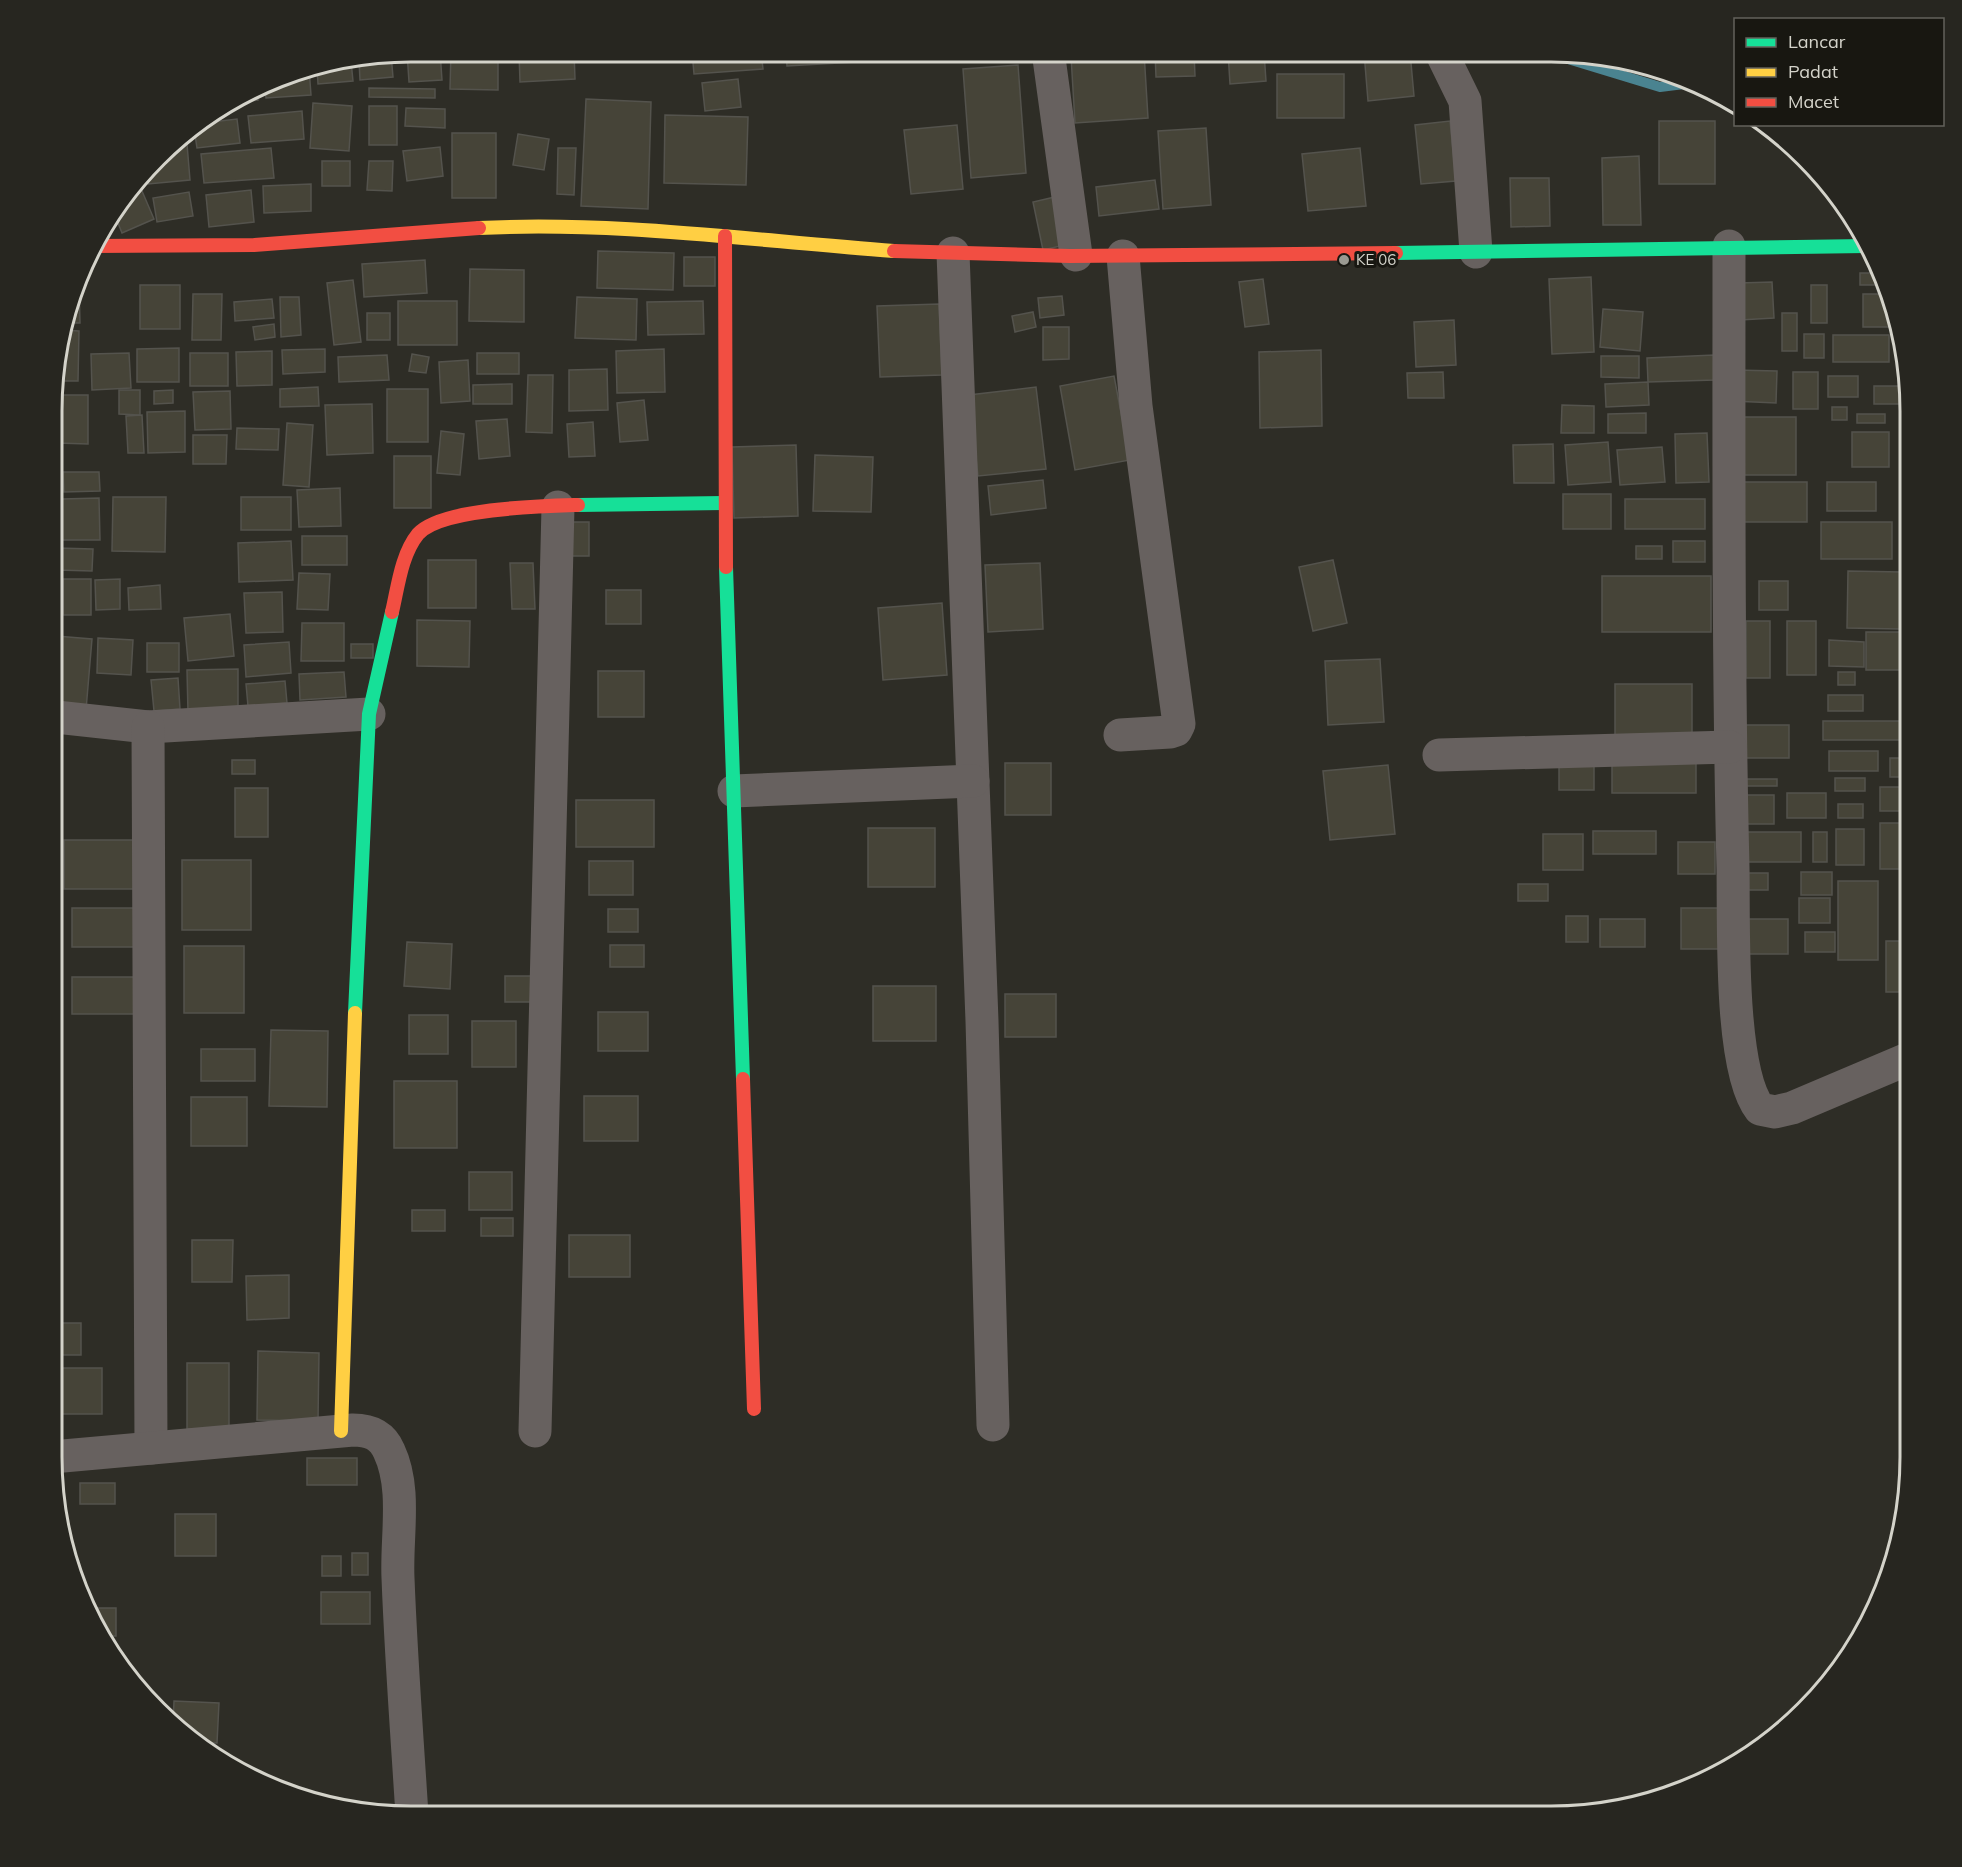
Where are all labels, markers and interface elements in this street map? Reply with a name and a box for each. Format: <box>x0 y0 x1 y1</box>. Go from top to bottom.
legend <box>1734 18 1944 126</box>
text: Lancar <box>1788 30 1846 53</box>
text: Padat <box>1788 60 1838 83</box>
text: Macet <box>1788 90 1839 113</box>
place label: KE 06 <box>1356 250 1396 269</box>
marker: KE 06 <box>1337 253 1351 267</box>

